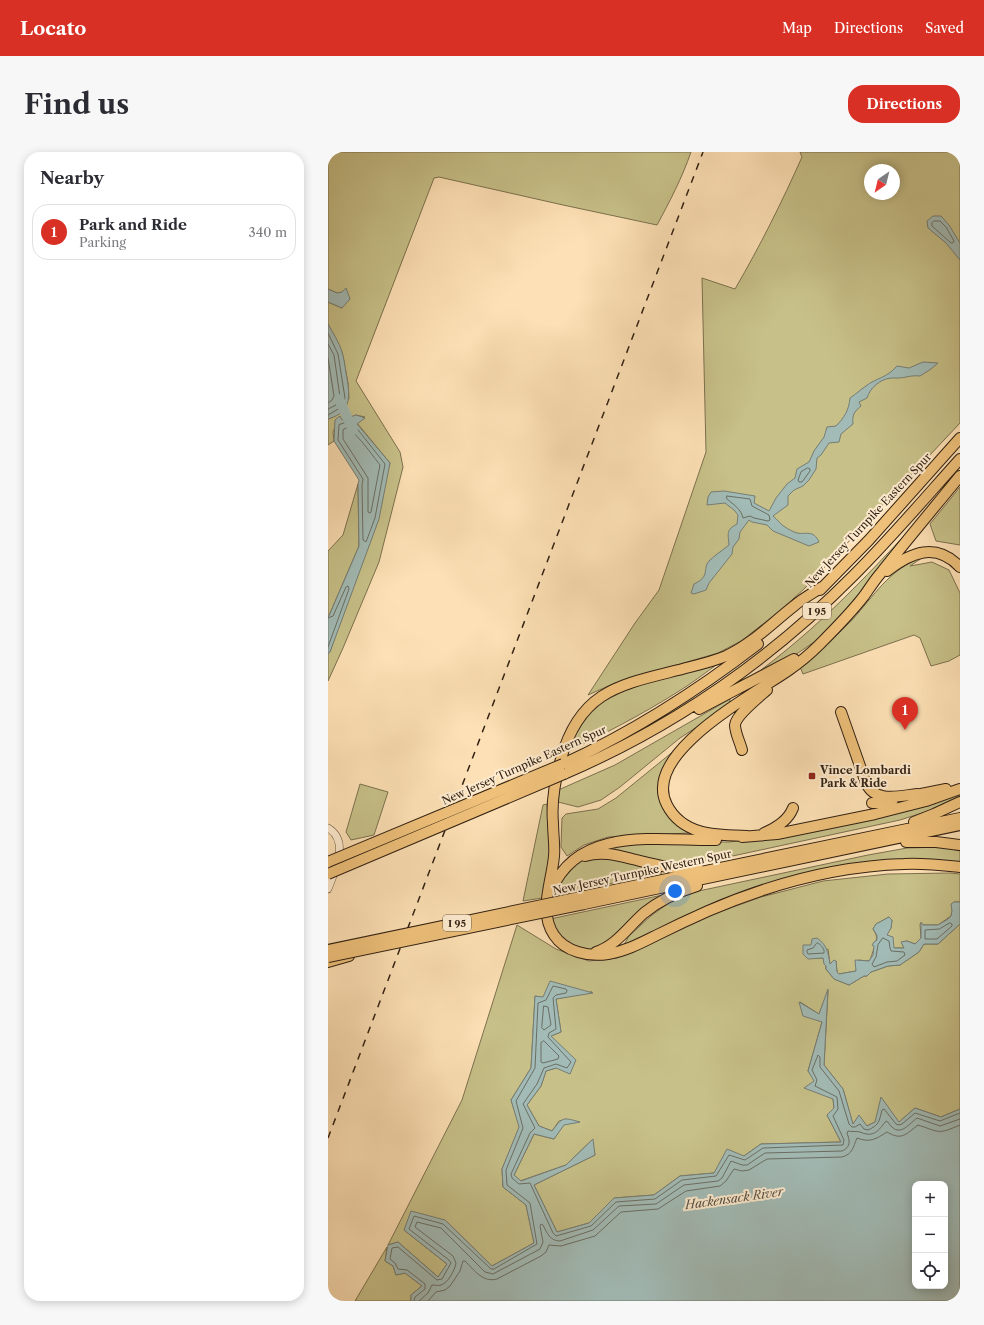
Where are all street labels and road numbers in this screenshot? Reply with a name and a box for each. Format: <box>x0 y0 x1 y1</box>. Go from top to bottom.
street label: New Jersey Turnpike Eastern Spur <box>802 450 934 590</box>
road number: I 95 <box>803 603 831 619</box>
street label: New Jersey Turnpike Eastern Spur <box>439 722 609 808</box>
street label: New Jersey Turnpike Western Spur <box>551 846 733 898</box>
road number: I 95 <box>443 915 471 931</box>

